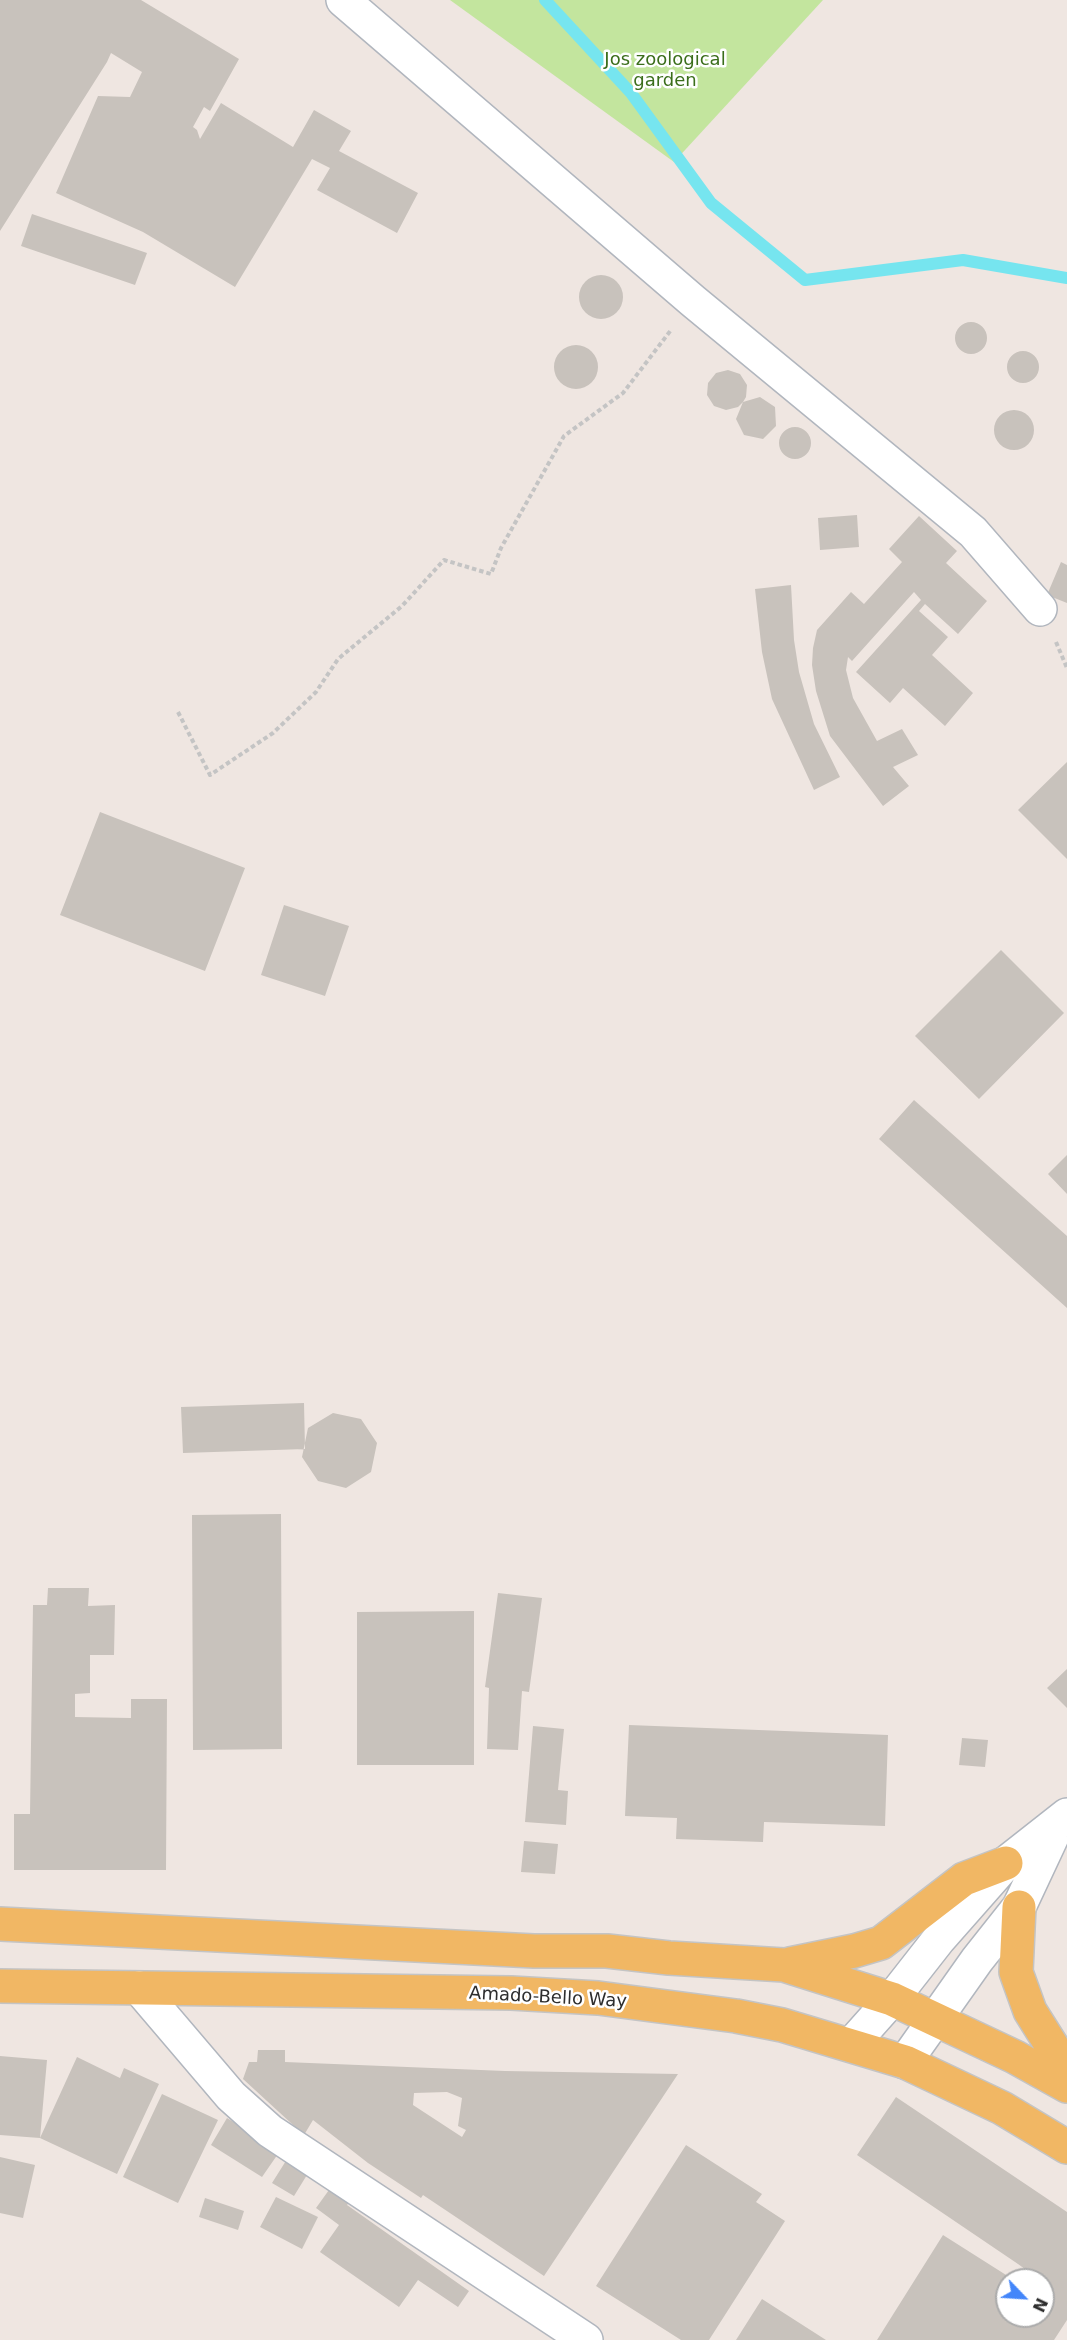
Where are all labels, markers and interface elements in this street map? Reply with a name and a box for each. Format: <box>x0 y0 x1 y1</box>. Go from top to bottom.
park label: Jos zoological garden <box>604 49 726 92</box>
street label: Amado-Bello Way <box>469 1983 627 2013</box>
north arrow <box>995 2268 1055 2328</box>
text: N <box>1029 2295 1051 2315</box>

